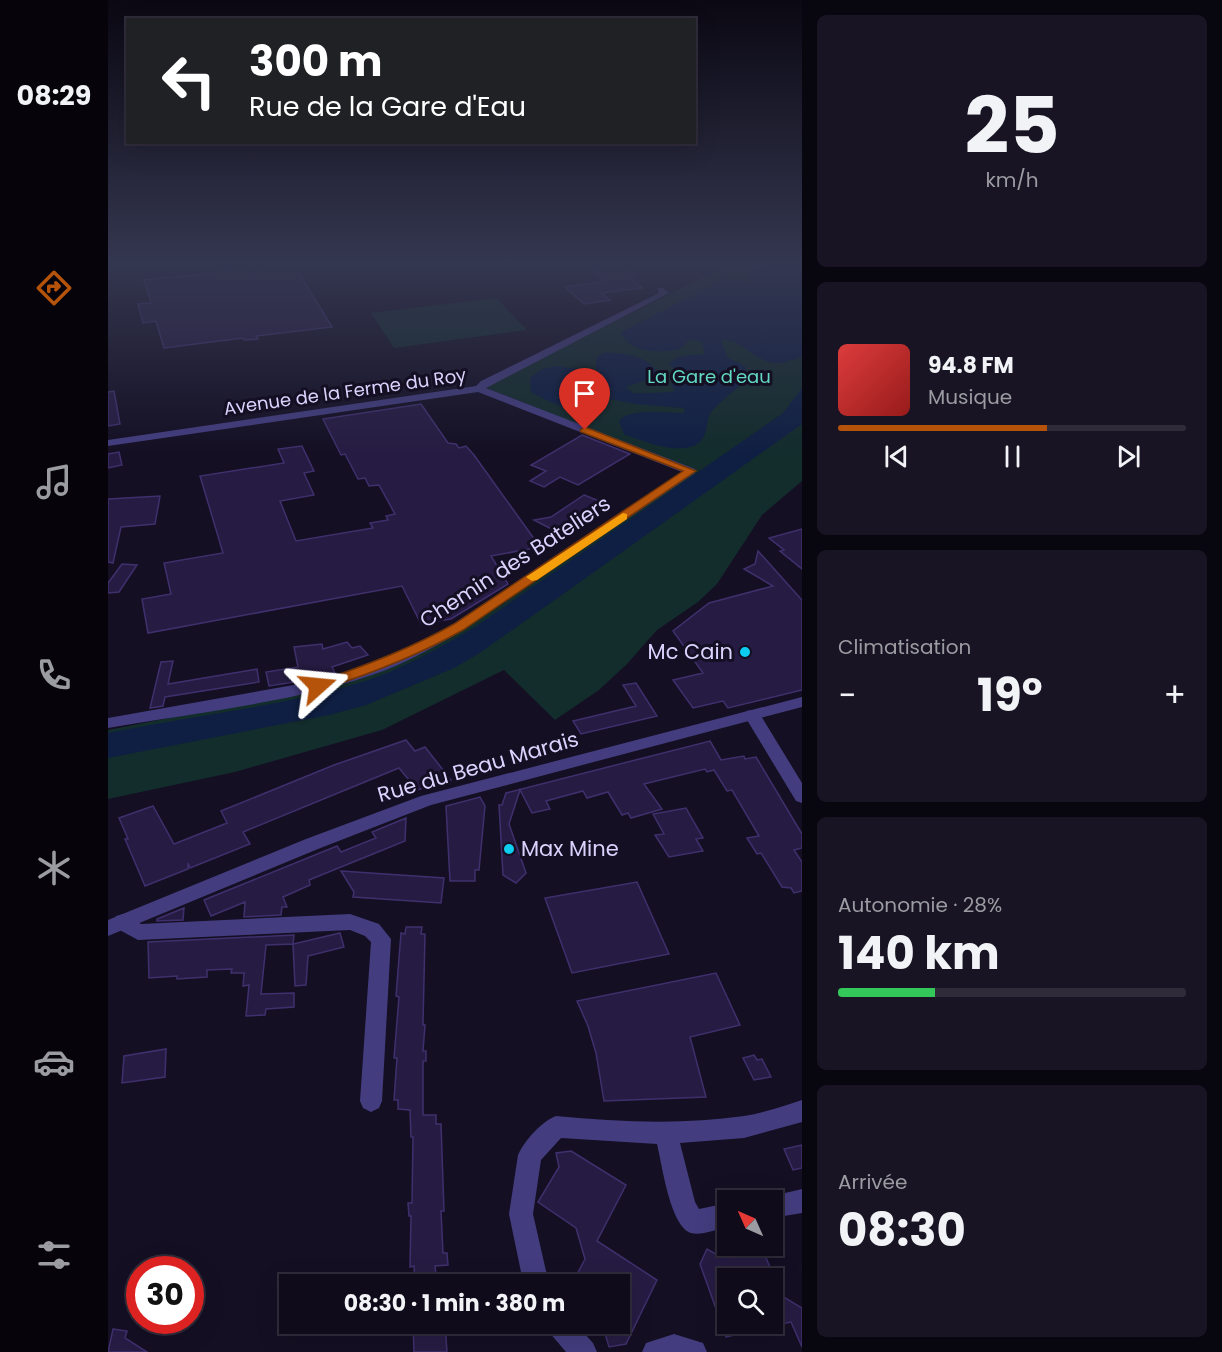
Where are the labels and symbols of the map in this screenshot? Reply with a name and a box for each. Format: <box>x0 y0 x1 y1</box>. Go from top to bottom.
street label: Avenue de la Ferme du Roy <box>222 362 468 421</box>
park label: La Gare d'eau <box>647 364 771 389</box>
pin <box>559 368 610 430</box>
street label: Chemin des Bateliers <box>414 489 616 634</box>
place label: Mc Cain <box>648 637 733 666</box>
marker: Mc Cain <box>738 645 752 659</box>
position arrow <box>286 654 350 718</box>
street label: Rue du Beau Marais <box>374 724 582 809</box>
place label: Max Mine <box>521 834 619 863</box>
marker: Max Mine <box>502 842 516 856</box>
north arrow <box>717 1190 783 1256</box>
speed limit sign: 30 <box>126 1256 204 1334</box>

